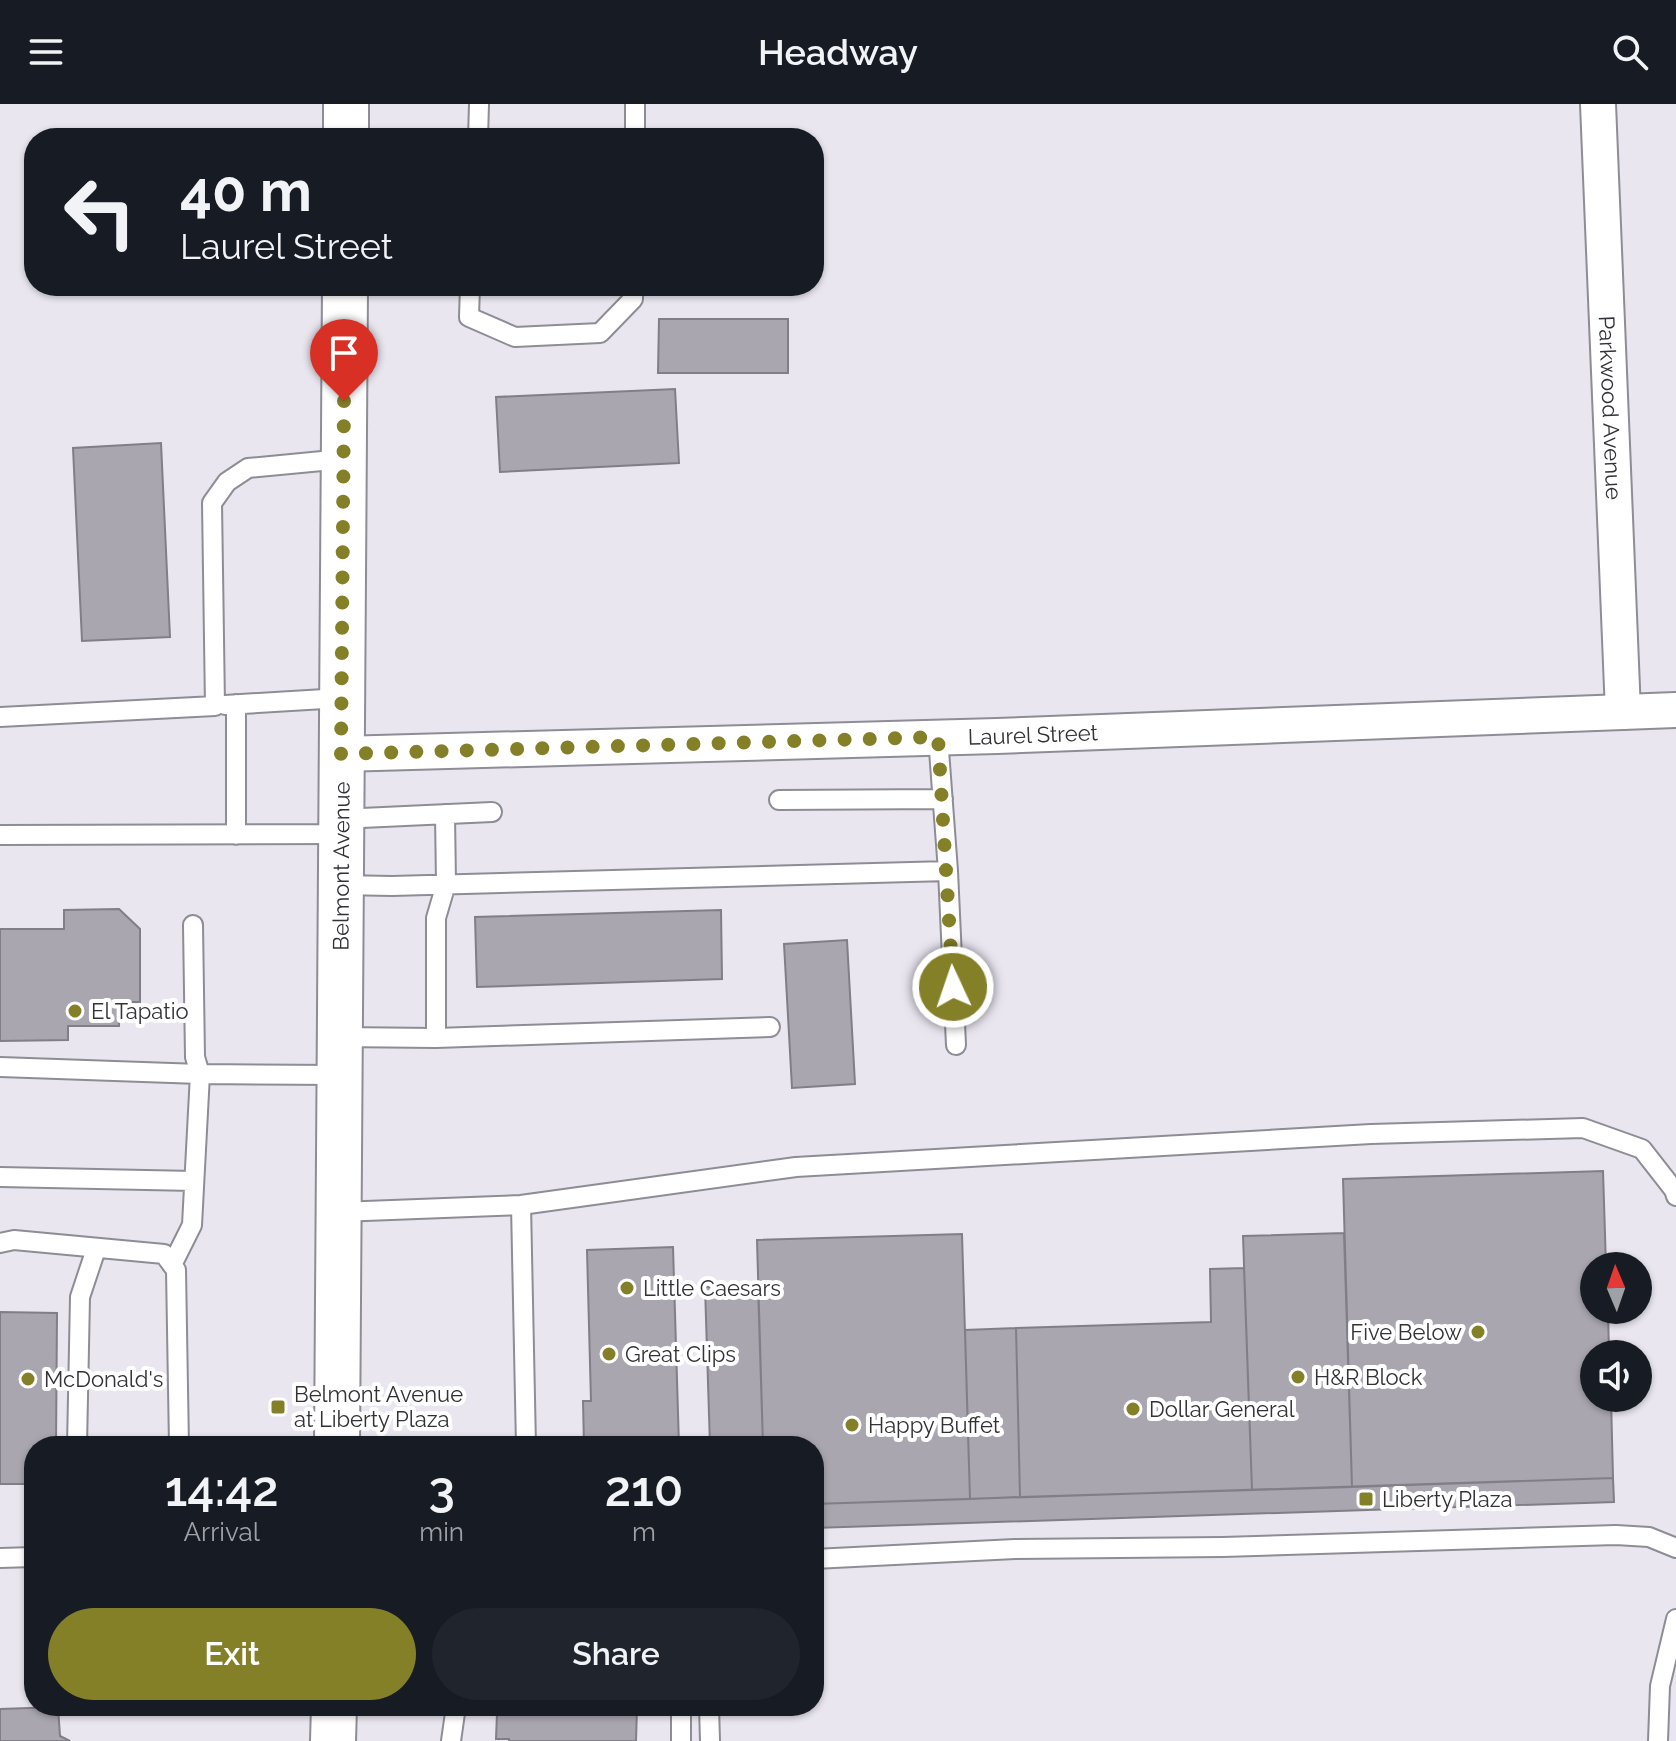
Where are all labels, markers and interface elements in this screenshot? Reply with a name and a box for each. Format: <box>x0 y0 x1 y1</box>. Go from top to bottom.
icon: menu <box>24 30 68 74</box>
icon: search <box>1608 30 1652 74</box>
text: Headway <box>758 31 918 73</box>
text: 40 m <box>180 158 312 224</box>
icon: left <box>48 160 152 264</box>
text: Laurel Street <box>180 225 393 267</box>
street label: Parkwood Avenue <box>1594 315 1627 501</box>
pin <box>310 319 378 401</box>
icon: arrive <box>322 331 366 375</box>
street label: Laurel Street <box>967 719 1099 750</box>
street label: Belmont Avenue <box>327 781 355 951</box>
position arrow <box>911 945 995 1029</box>
place label: El Tapatio <box>91 998 189 1024</box>
marker: El Tapatio <box>66 1002 84 1020</box>
north arrow <box>1580 1252 1652 1324</box>
map controls <box>1580 1252 1652 1412</box>
place label: Little Caesars <box>643 1275 781 1301</box>
marker: Little Caesars <box>618 1279 636 1297</box>
place label: Five Below <box>1350 1319 1462 1345</box>
marker: Five Below <box>1469 1323 1487 1341</box>
button: sound <box>1580 1340 1652 1412</box>
place label: Great Clips <box>625 1341 736 1367</box>
marker: Great Clips <box>600 1345 618 1363</box>
place label: H&R Block <box>1314 1364 1423 1390</box>
place label: McDonald's <box>44 1366 163 1392</box>
marker: H&R Block <box>1289 1368 1307 1386</box>
marker: McDonald's <box>19 1370 37 1388</box>
place label: Belmont Avenue at Liberty Plaza <box>294 1381 463 1432</box>
place label: Dollar General <box>1149 1396 1295 1422</box>
marker: Belmont Avenue at Liberty Plaza <box>269 1398 287 1416</box>
marker: Dollar General <box>1124 1400 1142 1418</box>
place label: Happy Buffet <box>868 1412 1001 1438</box>
marker: Happy Buffet <box>843 1416 861 1434</box>
text: 14:42 <box>165 1461 279 1517</box>
text: 3 <box>429 1461 455 1517</box>
text: 210 <box>605 1461 683 1517</box>
place label: Liberty Plaza <box>1382 1486 1513 1512</box>
marker: Liberty Plaza <box>1357 1490 1375 1508</box>
text: Arrival <box>184 1517 260 1547</box>
text: min <box>419 1517 464 1547</box>
text: m <box>632 1517 656 1547</box>
button: Exit <box>48 1608 416 1700</box>
button: Share <box>432 1608 800 1700</box>

